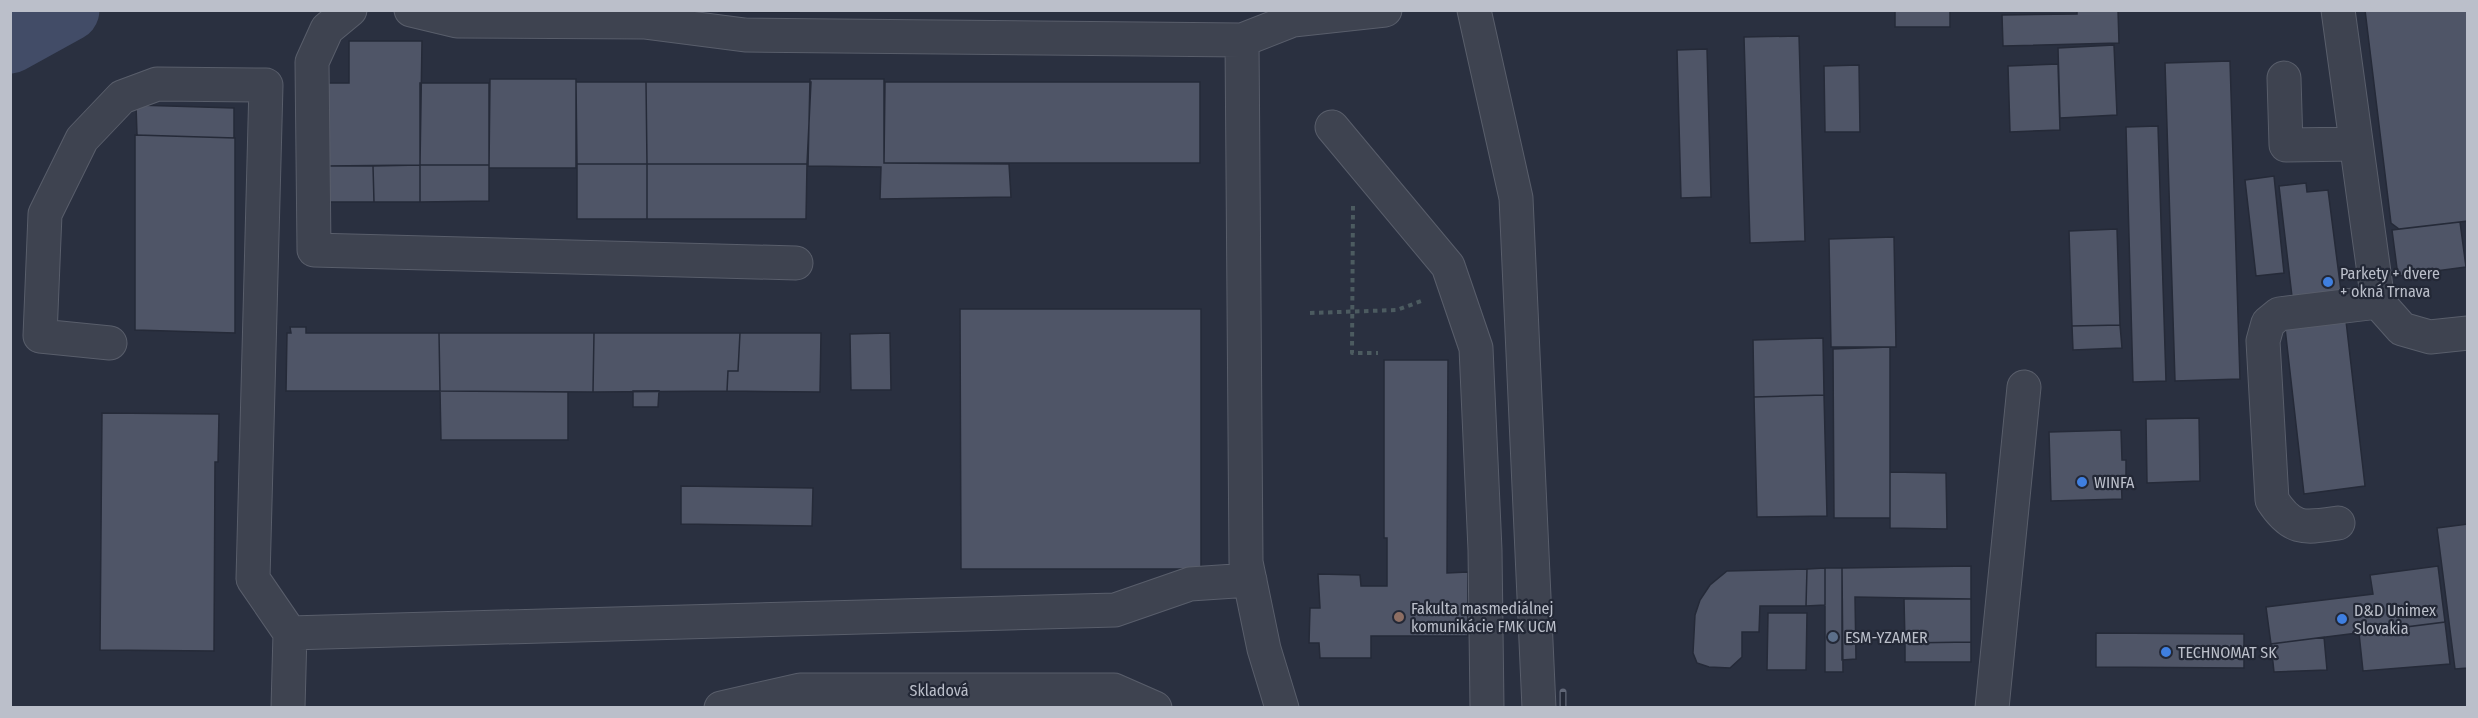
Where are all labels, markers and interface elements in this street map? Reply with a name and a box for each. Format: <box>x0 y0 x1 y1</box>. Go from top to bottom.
place label: Parkety + dvere + okná Trnava <box>2340 264 2440 301</box>
marker: Parkety + dvere + okná Trnava <box>2321 275 2335 289</box>
place label: WINFA <box>2094 473 2135 492</box>
marker: WINFA <box>2075 475 2089 489</box>
place label: Fakulta masmediálnej komunikácie FMK UCM <box>1411 599 1557 636</box>
place label: D&D Unimex Slovakia <box>2354 601 2436 638</box>
marker: Fakulta masmediálnej komunikácie FMK UCM <box>1392 610 1406 624</box>
marker: D&D Unimex Slovakia <box>2335 612 2349 626</box>
place label: ESM-YZAMER <box>1845 628 1928 647</box>
marker: ESM-YZAMER <box>1826 630 1840 644</box>
place label: TECHNOMAT SK <box>2178 643 2277 662</box>
marker: TECHNOMAT SK <box>2159 645 2173 659</box>
street label: Skladová <box>909 681 969 700</box>

